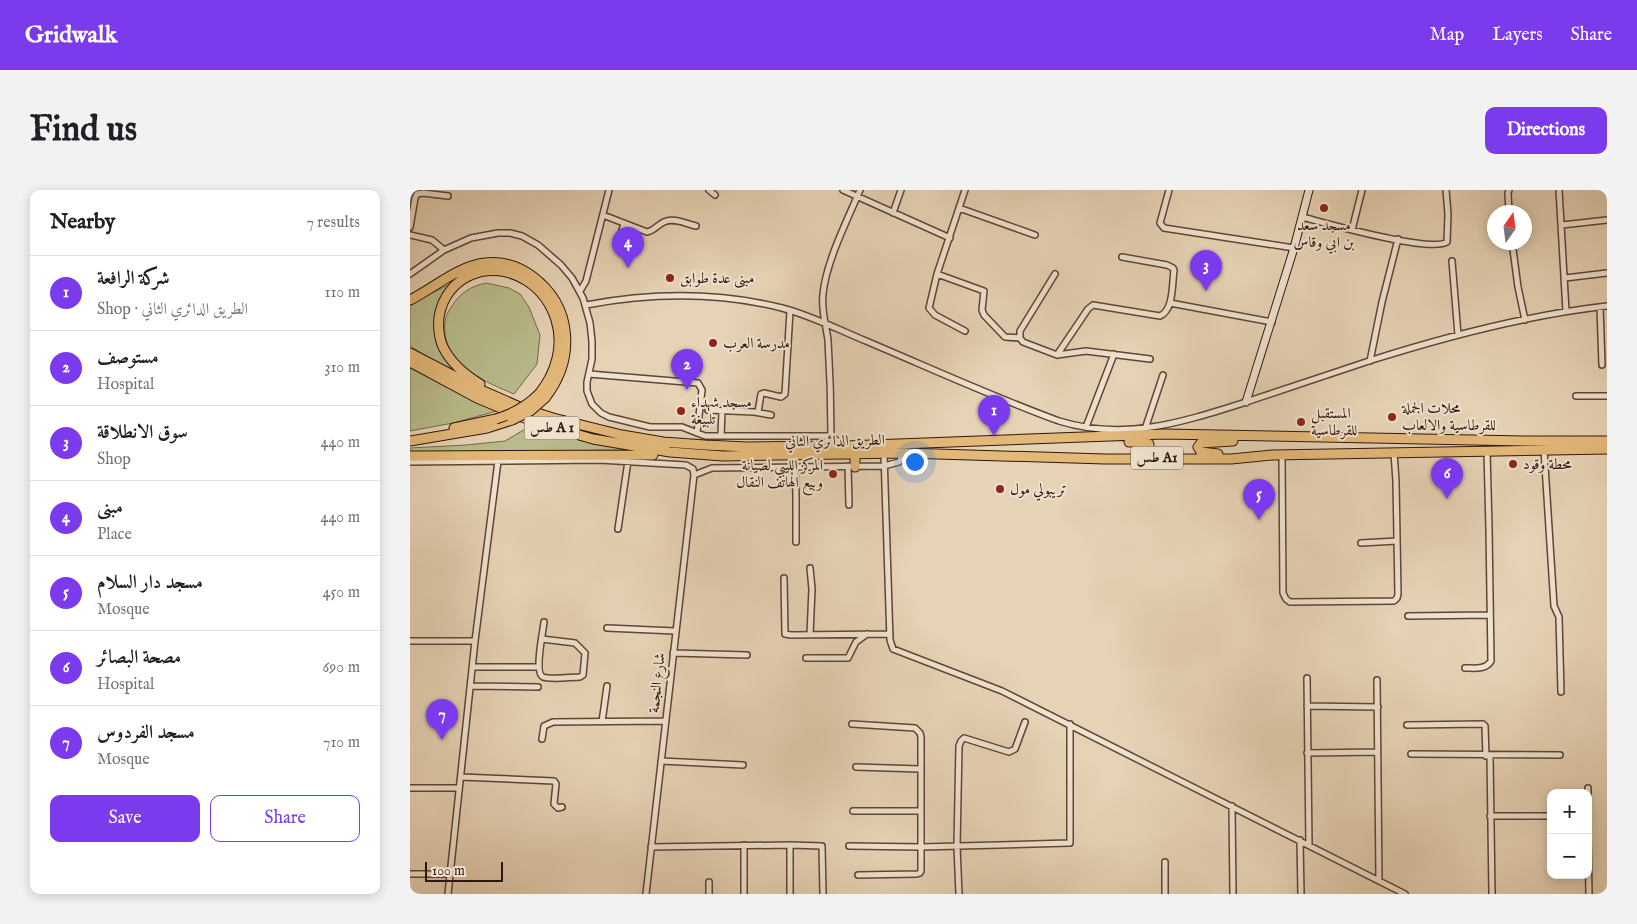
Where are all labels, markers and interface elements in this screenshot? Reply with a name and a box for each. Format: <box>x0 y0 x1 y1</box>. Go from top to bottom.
text: Gridwalk <box>25 20 117 51</box>
text: Map <box>1430 24 1464 47</box>
text: Layers <box>1492 24 1543 47</box>
text: Share <box>1571 24 1612 47</box>
button: Directions <box>1485 107 1607 154</box>
text: Find us <box>30 108 137 153</box>
marker: مسجد سعد بن ابي وقاس <box>1318 202 1330 214</box>
north arrow <box>1487 205 1532 250</box>
text: Nearby <box>50 209 115 236</box>
text: 7 results <box>306 213 360 233</box>
place label: مسجد سعد بن ابي وقاس <box>1294 216 1355 254</box>
pin: 4 <box>612 227 644 268</box>
pin: 3 <box>1190 250 1222 291</box>
text: شركة الرافعة <box>97 267 169 291</box>
place label: مبنى عدة طوابق <box>680 269 754 289</box>
marker: مبنى عدة طوابق <box>664 272 676 284</box>
text: 1 <box>63 283 69 303</box>
text: 110 m <box>324 283 360 303</box>
text: Shop · الطريق الدائري الثاني <box>97 300 248 320</box>
place label: مدرسة العرب <box>723 334 790 353</box>
marker: مدرسة العرب <box>707 337 719 349</box>
text: مستوصف <box>97 346 159 370</box>
pin: 2 <box>671 349 703 390</box>
text: 2 <box>62 358 70 378</box>
text: 310 m <box>324 358 360 378</box>
text: Hospital <box>97 375 154 395</box>
place label: مسجد شهداء تلبيغة <box>691 393 752 429</box>
pin: 1 <box>978 395 1010 436</box>
place label: محلات الجملة للقرطاسية والالعاب <box>1401 399 1496 435</box>
place label: المستقبل للقرطاسية <box>1311 404 1357 440</box>
marker: مسجد شهداء تلبيغة <box>675 405 687 417</box>
marker: محلات الجملة للقرطاسية والالعاب <box>1386 411 1398 423</box>
marker: المستقبل للقرطاسية <box>1295 416 1307 428</box>
road number: طس A 1 <box>524 417 580 440</box>
text: سوق الانطلاقة <box>97 421 188 445</box>
street label: الطريق الدائري الثاني <box>785 431 885 453</box>
text: 3 <box>63 433 69 453</box>
text: 440 m <box>321 433 360 453</box>
road number: طس A1 <box>1131 446 1183 470</box>
your location <box>902 449 928 475</box>
text: Shop <box>97 450 131 470</box>
place label: محطة وقود <box>1523 455 1572 474</box>
place label: المركز الليبي لصيانة وبيع الهاتف النقال <box>736 456 823 496</box>
pin: 6 <box>1431 458 1463 499</box>
marker: محطة وقود <box>1507 458 1519 470</box>
marker: المركز الليبي لصيانة وبيع الهاتف النقال <box>827 468 839 480</box>
pin: 5 <box>1243 479 1275 520</box>
place label: تريبولي مول <box>1010 480 1067 501</box>
marker: تريبولي مول <box>994 483 1006 495</box>
text: مبنى <box>97 496 123 520</box>
text: 4 <box>62 508 70 528</box>
text: 440 m <box>321 508 360 528</box>
text: Place <box>97 525 132 545</box>
text: مسجد دار السلام <box>97 571 203 595</box>
text: 5 <box>63 583 69 603</box>
text: 450 m <box>323 583 360 603</box>
text: Mosque <box>97 600 150 620</box>
text: مصحة البصائر <box>97 646 181 670</box>
street label: شارع النجمة <box>644 652 673 714</box>
text: 6 <box>63 658 69 678</box>
text: 690 m <box>323 658 360 678</box>
text: Hospital <box>97 675 154 695</box>
pin: 7 <box>426 699 458 740</box>
text: مسجد الفردوس <box>97 721 195 745</box>
text: 7 <box>62 733 70 753</box>
text: 710 m <box>323 733 360 753</box>
text: Mosque <box>97 750 150 770</box>
map controls <box>1547 789 1592 879</box>
button: + <box>1547 789 1592 834</box>
button: Save <box>50 795 200 842</box>
button: Share <box>210 795 360 842</box>
button: − <box>1547 834 1592 879</box>
scale bar <box>425 859 502 882</box>
text: 100 m <box>432 862 465 880</box>

